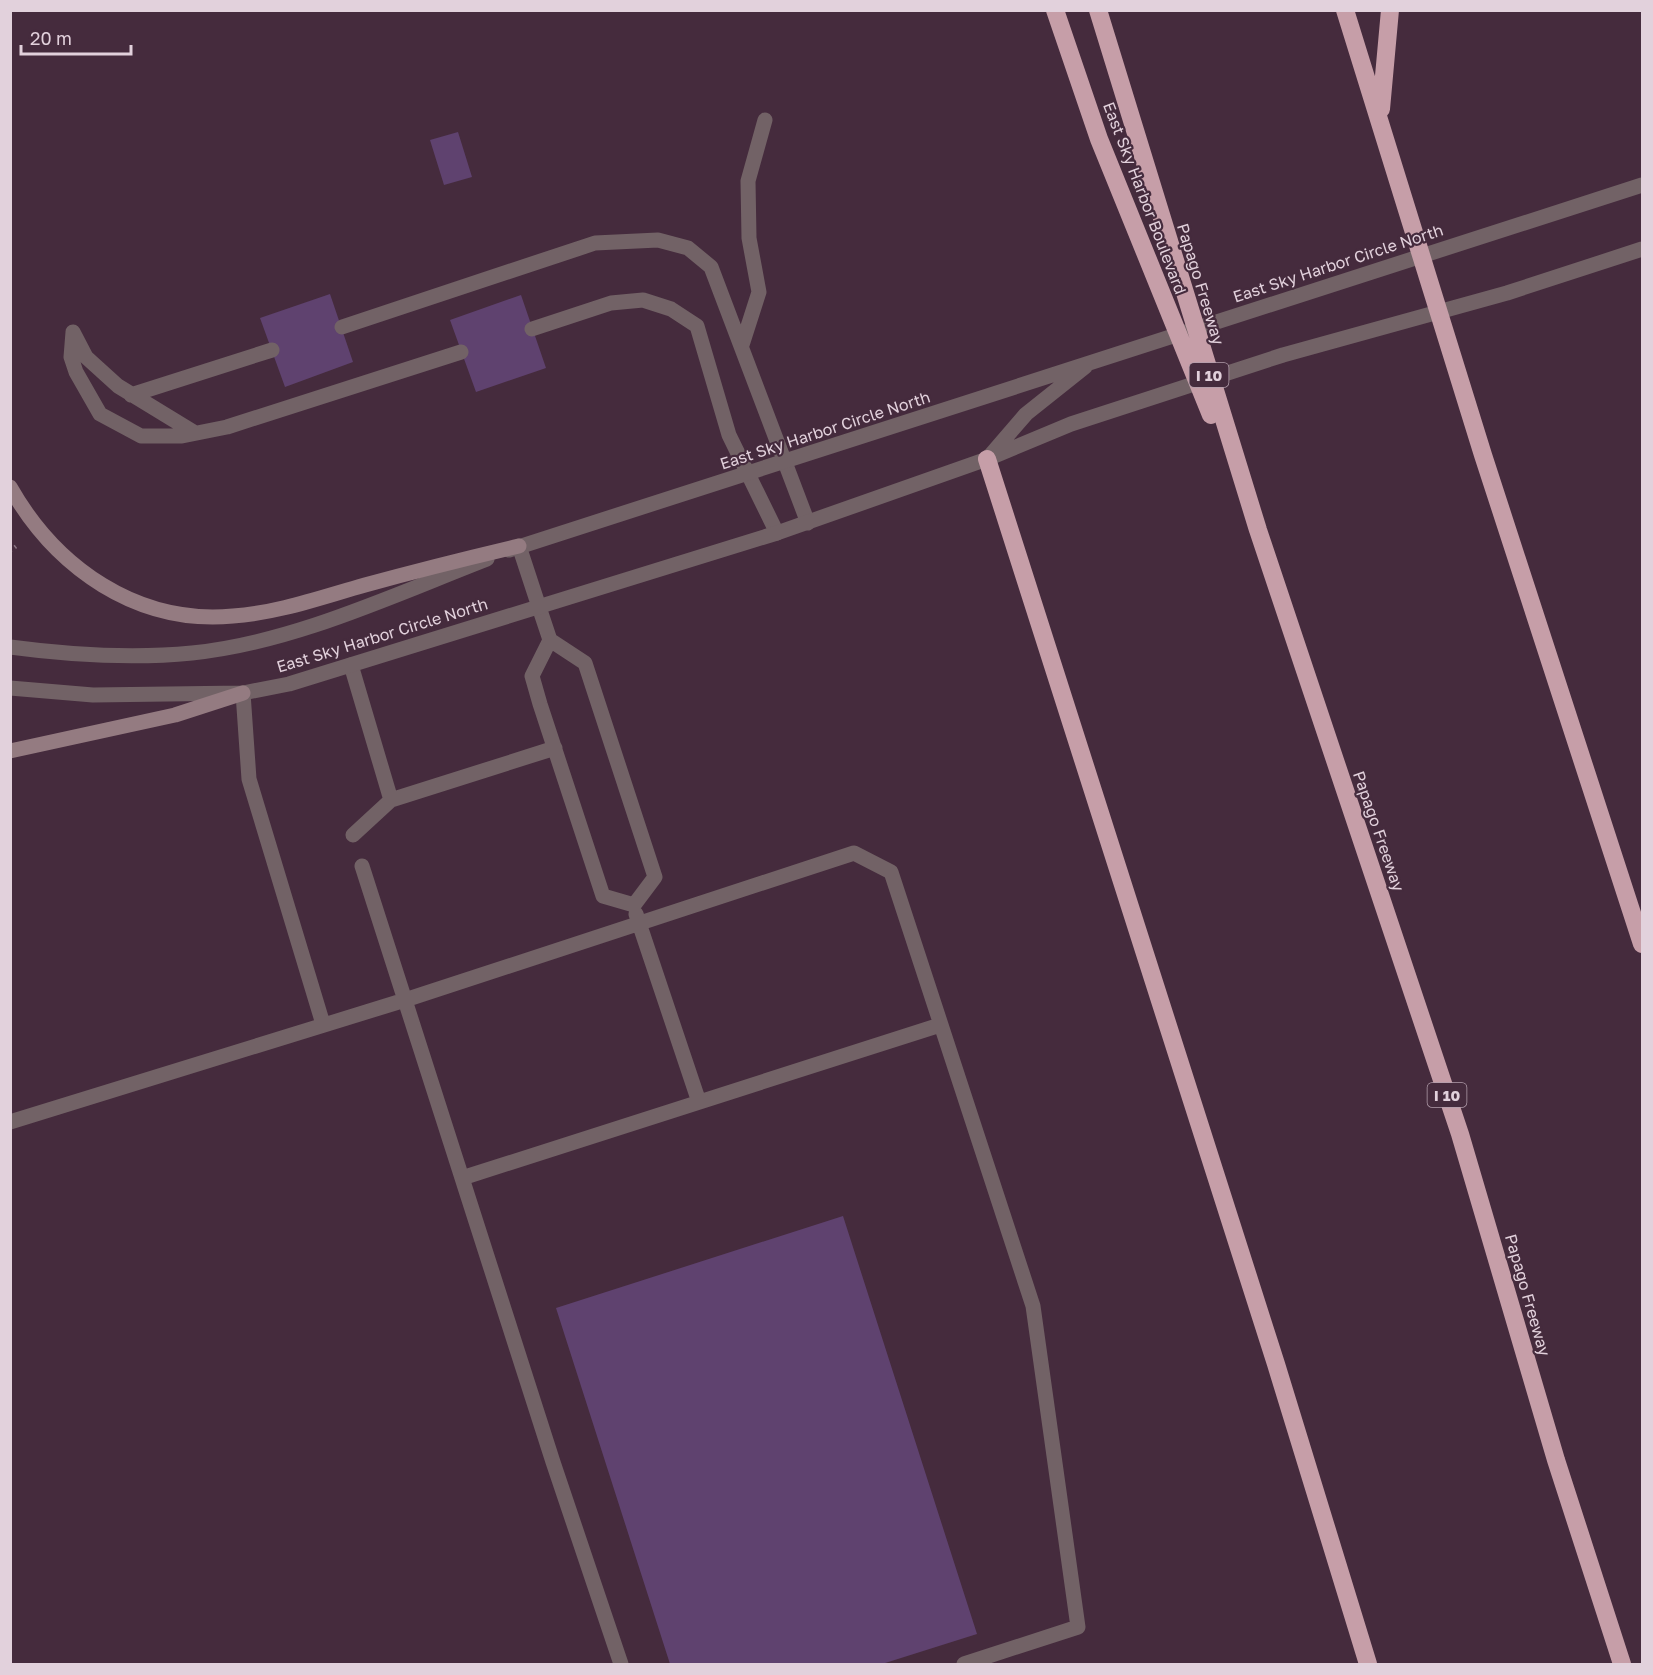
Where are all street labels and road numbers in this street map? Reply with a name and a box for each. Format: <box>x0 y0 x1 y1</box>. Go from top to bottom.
street label: East Sky Harbor Boulevard <box>1099 99 1191 297</box>
street label: East Sky Harbor Circle North <box>1230 220 1446 306</box>
street label: Papago Freeway <box>1173 221 1229 347</box>
road number: I 10 <box>1190 363 1228 387</box>
street label: East Sky Harbor Circle North <box>717 387 933 473</box>
street label: East Sky Harbor Circle North <box>274 593 490 677</box>
street label: Papago Freeway <box>1349 768 1409 894</box>
road number: I 10 <box>1428 1083 1466 1107</box>
street label: Papago Freeway <box>1501 1232 1555 1358</box>

